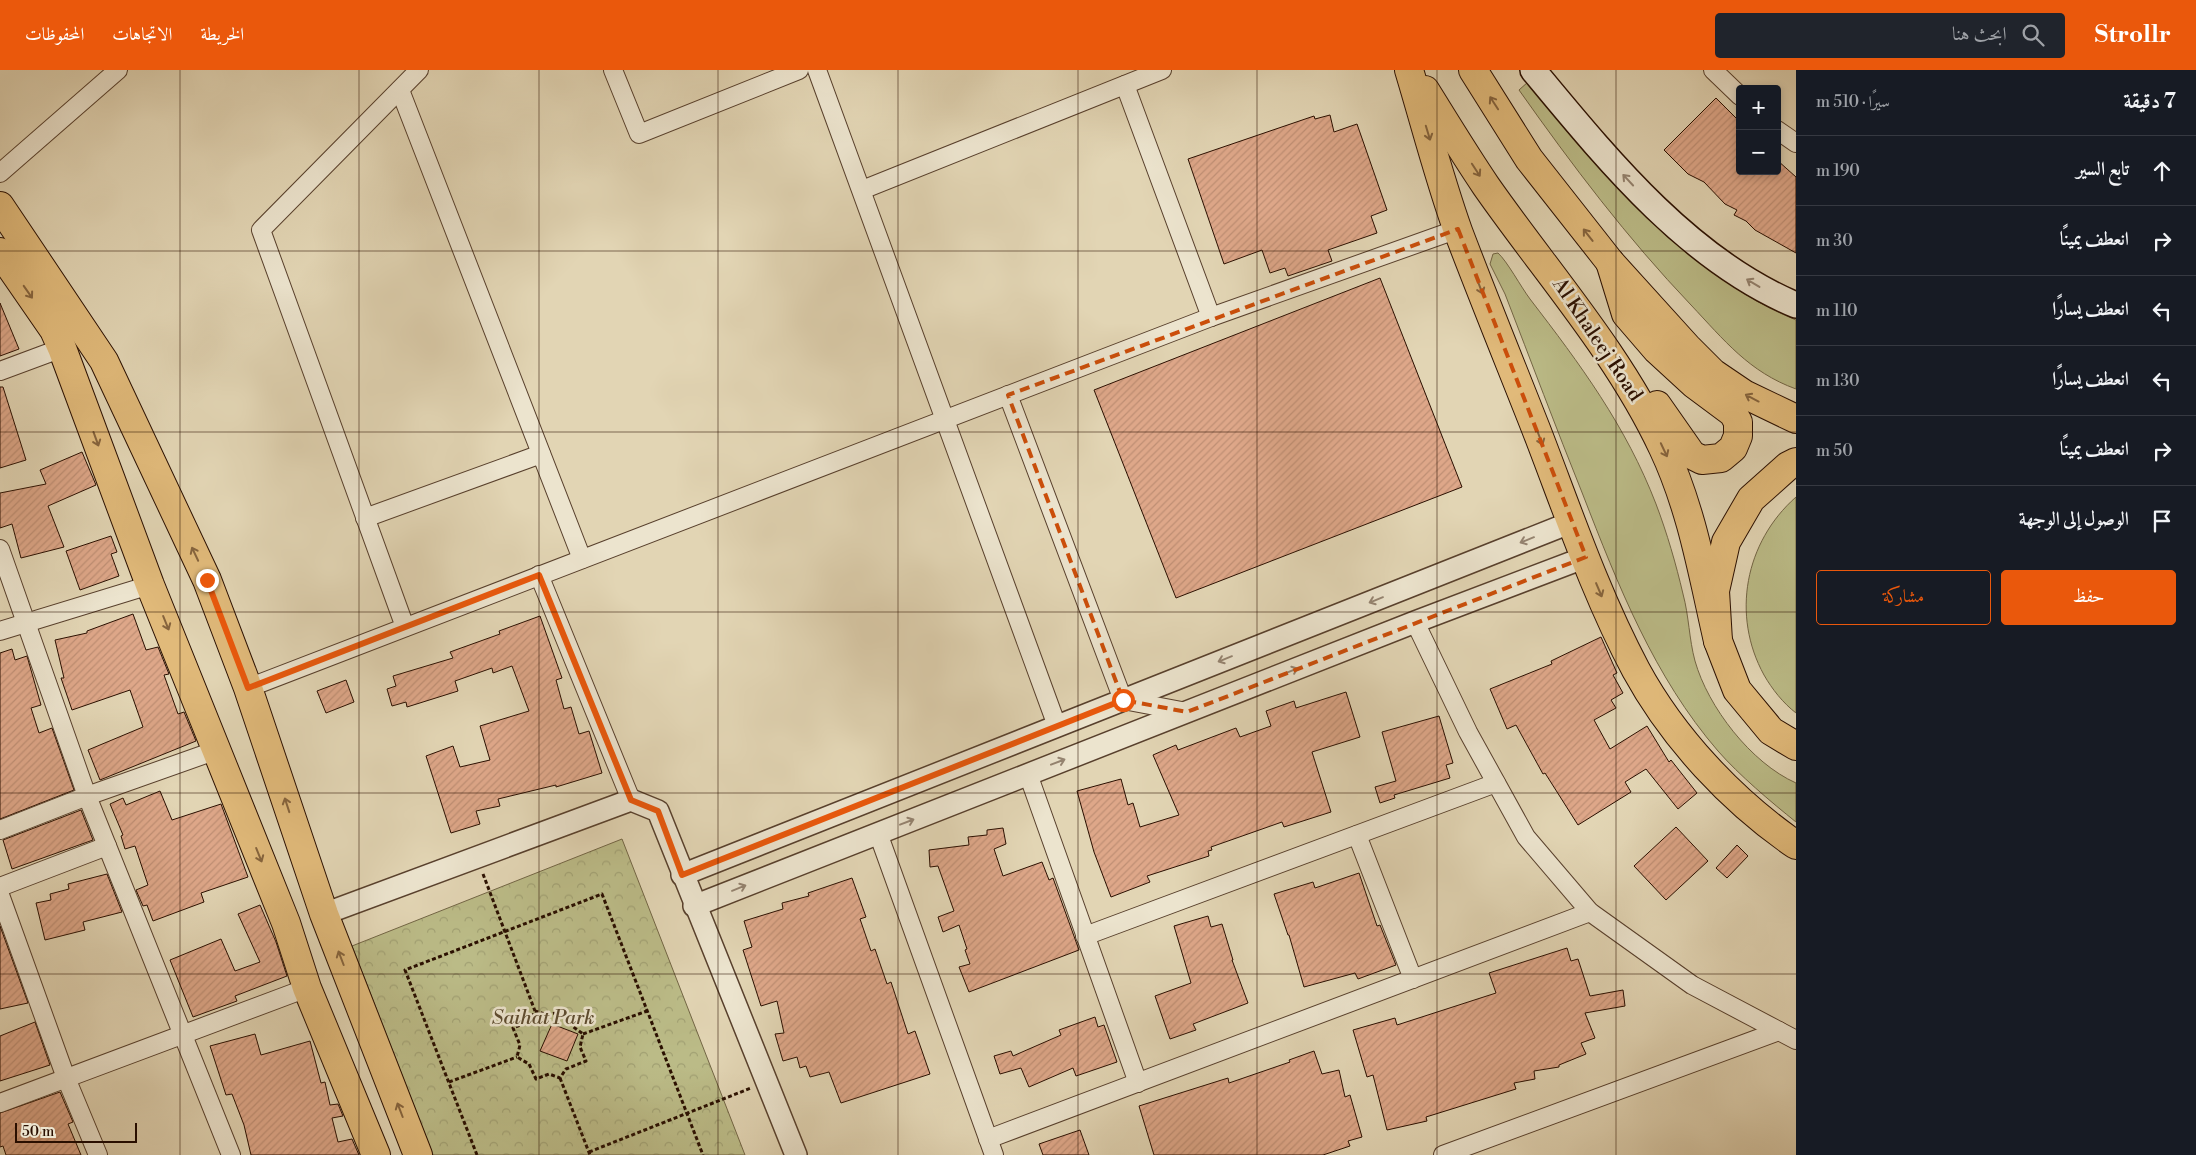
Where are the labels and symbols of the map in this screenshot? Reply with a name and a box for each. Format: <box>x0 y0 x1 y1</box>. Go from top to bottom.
one-way arrow <box>1488 96 1499 110</box>
one-way arrow <box>1424 125 1434 141</box>
one-way arrow <box>1471 163 1481 177</box>
one-way arrow <box>1622 173 1634 186</box>
one-way arrow <box>1583 229 1594 242</box>
street label: Al Khaleej Road <box>1546 273 1648 407</box>
one-way arrow <box>1746 278 1760 288</box>
one-way arrow <box>1476 279 1486 294</box>
one-way arrow <box>23 285 33 299</box>
one-way arrow <box>1745 393 1760 402</box>
one-way arrow <box>92 431 101 446</box>
one-way arrow <box>1536 431 1545 446</box>
one-way arrow <box>1659 442 1669 457</box>
one-way arrow <box>1520 536 1535 545</box>
one-way arrow <box>189 547 199 562</box>
route end <box>196 569 219 592</box>
one-way arrow <box>1595 582 1605 597</box>
one-way arrow <box>1369 595 1384 605</box>
one-way arrow <box>162 616 171 631</box>
one-way arrow <box>1217 656 1232 665</box>
one-way arrow <box>1283 666 1298 675</box>
route start <box>1112 689 1135 712</box>
one-way arrow <box>1050 757 1065 767</box>
one-way arrow <box>282 798 291 813</box>
one-way arrow <box>899 817 914 826</box>
one-way arrow <box>255 847 264 863</box>
one-way arrow <box>731 883 747 892</box>
one-way arrow <box>336 951 345 967</box>
park label: Saihat Park <box>492 1006 594 1031</box>
one-way arrow <box>395 1102 404 1117</box>
scale bar <box>15 1120 138 1143</box>

